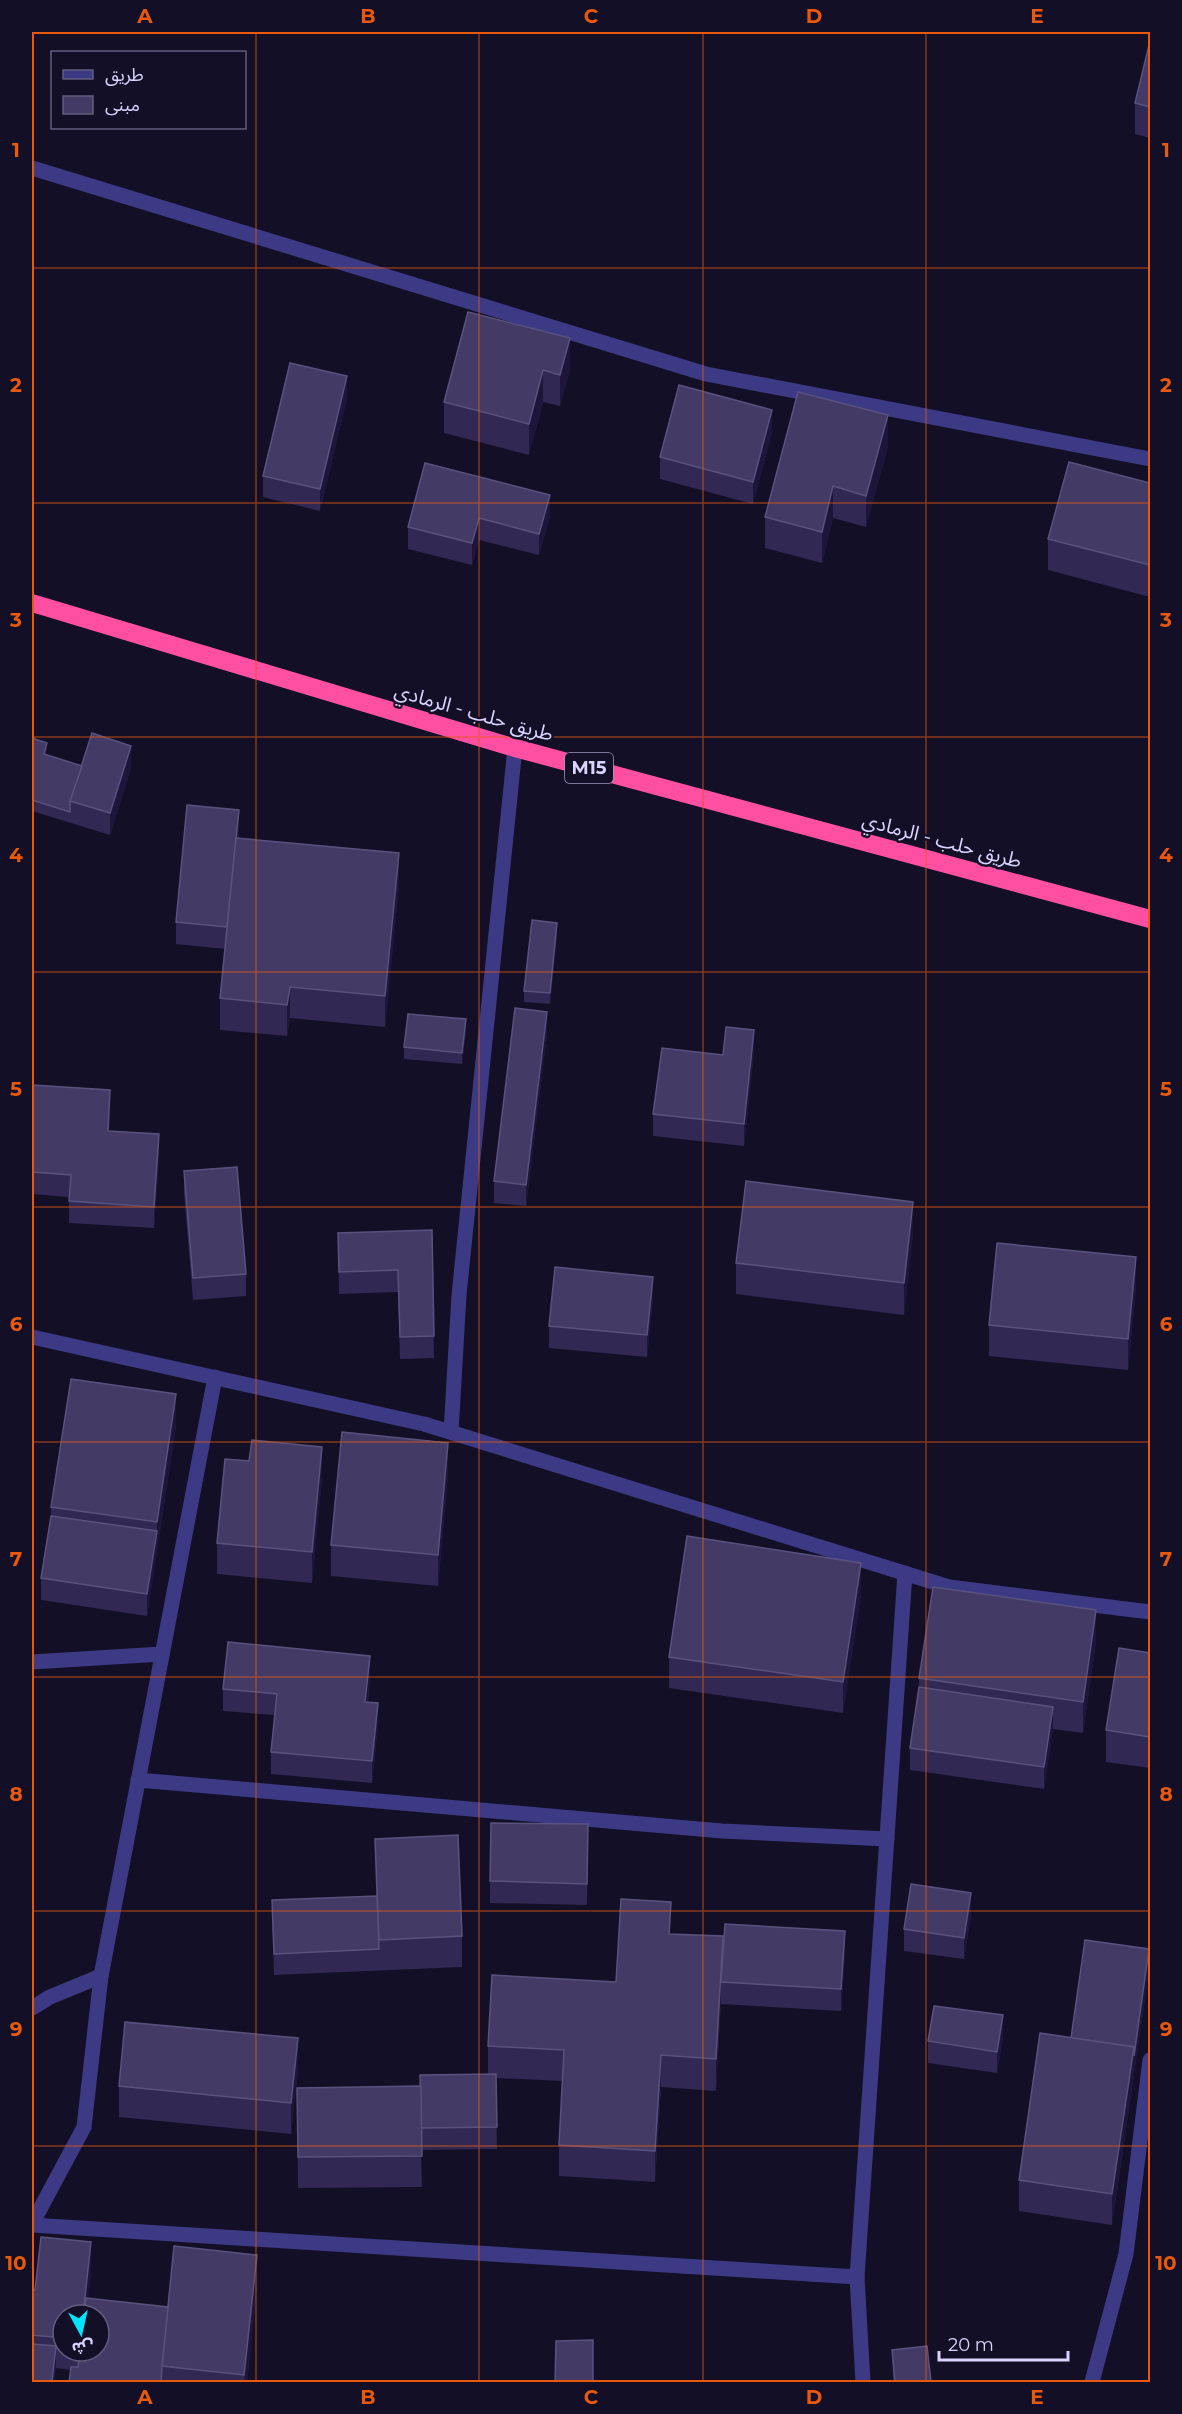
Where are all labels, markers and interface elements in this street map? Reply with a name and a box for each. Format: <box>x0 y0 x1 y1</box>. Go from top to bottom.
text: A <box>136 4 153 28</box>
text: B <box>360 4 376 28</box>
text: C <box>584 4 599 28</box>
text: D <box>806 4 822 28</box>
text: E <box>1030 4 1044 28</box>
legend <box>51 51 246 129</box>
text: طريق <box>105 64 144 86</box>
text: مبنى <box>105 94 140 116</box>
text: 1 <box>12 138 20 162</box>
text: 1 <box>1162 138 1170 162</box>
text: 2 <box>10 373 22 397</box>
text: 2 <box>1160 373 1172 397</box>
text: 3 <box>9 608 22 632</box>
text: 3 <box>1159 608 1172 632</box>
street label: طريق حلب - الرمادي <box>391 678 556 750</box>
road number: M15 <box>565 753 613 783</box>
street label: طريق حلب - الرمادي <box>859 807 1024 876</box>
text: 4 <box>9 843 23 867</box>
text: 4 <box>1159 843 1173 867</box>
text: 5 <box>10 1077 22 1101</box>
text: 5 <box>1160 1077 1172 1101</box>
text: 6 <box>10 1312 23 1336</box>
text: 6 <box>1160 1312 1173 1336</box>
text: 7 <box>10 1547 22 1571</box>
text: 7 <box>1160 1547 1172 1571</box>
text: 8 <box>9 1782 23 1806</box>
text: 8 <box>1159 1782 1173 1806</box>
text: 9 <box>10 2017 22 2041</box>
text: 9 <box>1160 2017 1172 2041</box>
text: 10 <box>5 2251 27 2275</box>
text: 10 <box>1155 2251 1177 2275</box>
north arrow <box>51 2303 111 2363</box>
scale bar <box>939 2324 1068 2362</box>
text: 20 m <box>948 2334 994 2356</box>
text: ش <box>71 2336 95 2358</box>
text: A <box>136 2385 153 2409</box>
text: B <box>360 2385 376 2409</box>
text: C <box>584 2385 599 2409</box>
text: D <box>806 2385 822 2409</box>
text: E <box>1030 2385 1044 2409</box>

